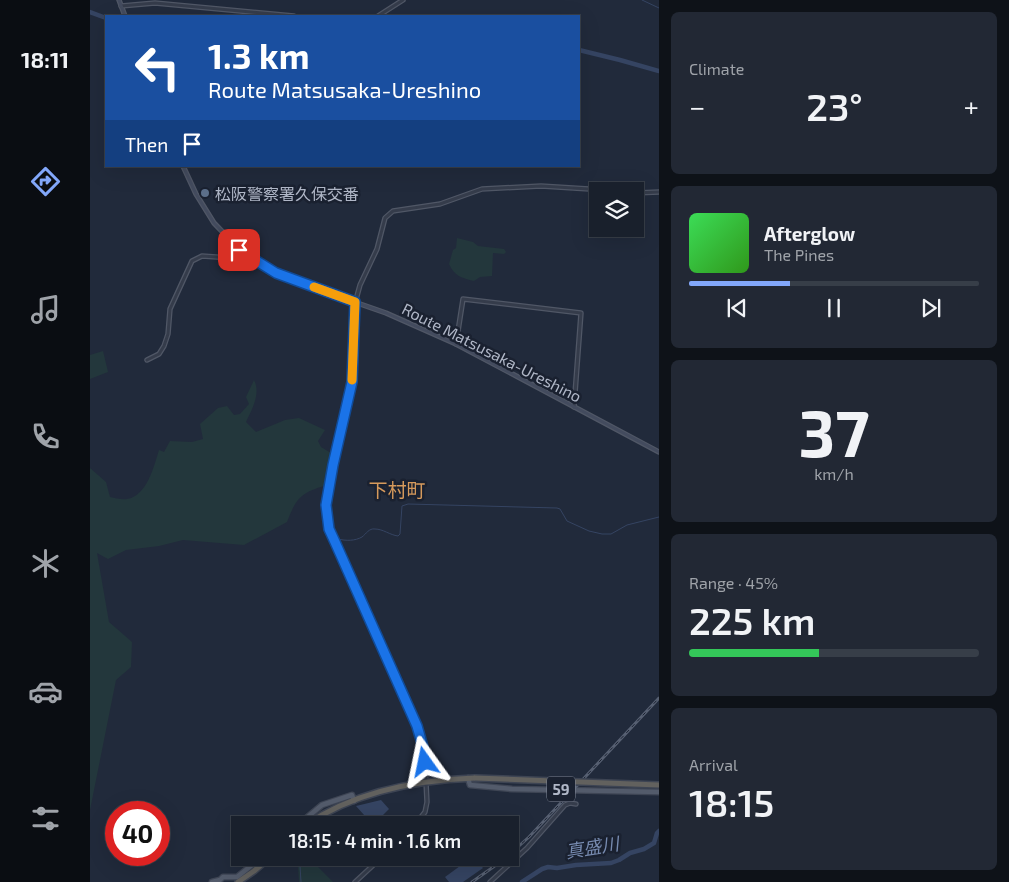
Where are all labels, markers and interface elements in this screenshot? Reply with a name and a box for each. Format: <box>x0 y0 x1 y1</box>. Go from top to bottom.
text: 1.3 km <box>208 34 309 76</box>
icon: left <box>125 35 190 100</box>
text: 18:11 <box>21 46 69 72</box>
text: Climate <box>689 59 744 78</box>
text: Route Matsusaka-Ureshino <box>208 76 481 102</box>
text: 23° <box>806 83 863 129</box>
text: − <box>689 89 705 123</box>
text: + <box>964 89 979 123</box>
icon: arrive <box>178 130 206 158</box>
text: Then <box>125 133 168 156</box>
icon: directions <box>28 164 63 199</box>
map controls <box>589 182 644 237</box>
button: layers <box>589 182 644 237</box>
place label: 松阪警察署久保交番 <box>215 184 359 203</box>
marker: 松阪警察署久保交番 <box>199 187 211 199</box>
text: Afterglow <box>764 222 855 245</box>
pin <box>218 229 260 271</box>
icon: arrive <box>225 236 253 264</box>
text: The Pines <box>764 245 834 264</box>
icon: music <box>28 292 63 327</box>
icon: previous <box>723 294 751 322</box>
icon: pause <box>820 294 848 322</box>
icon: next <box>917 294 945 322</box>
street label: Route Matsusaka-Ureshino <box>399 298 585 406</box>
text: 37 <box>798 392 870 470</box>
icon: phone <box>28 419 63 454</box>
text: km/h <box>814 464 854 483</box>
district label: 下村町 <box>368 478 426 501</box>
icon: climate <box>28 546 63 581</box>
text: Range · 45% <box>689 573 778 592</box>
text: 225 km <box>689 597 815 643</box>
icon: car <box>28 674 63 709</box>
position arrow <box>398 735 450 787</box>
text: Arrival <box>689 755 738 774</box>
road number: 59 <box>547 776 575 802</box>
text: 18:15 <box>689 779 774 825</box>
icon: filters <box>28 801 63 836</box>
speed limit sign: 40 <box>105 801 170 866</box>
text: 18:15 · 4 min · 1.6 km <box>289 829 461 852</box>
water label: 真盛川 <box>564 832 622 862</box>

